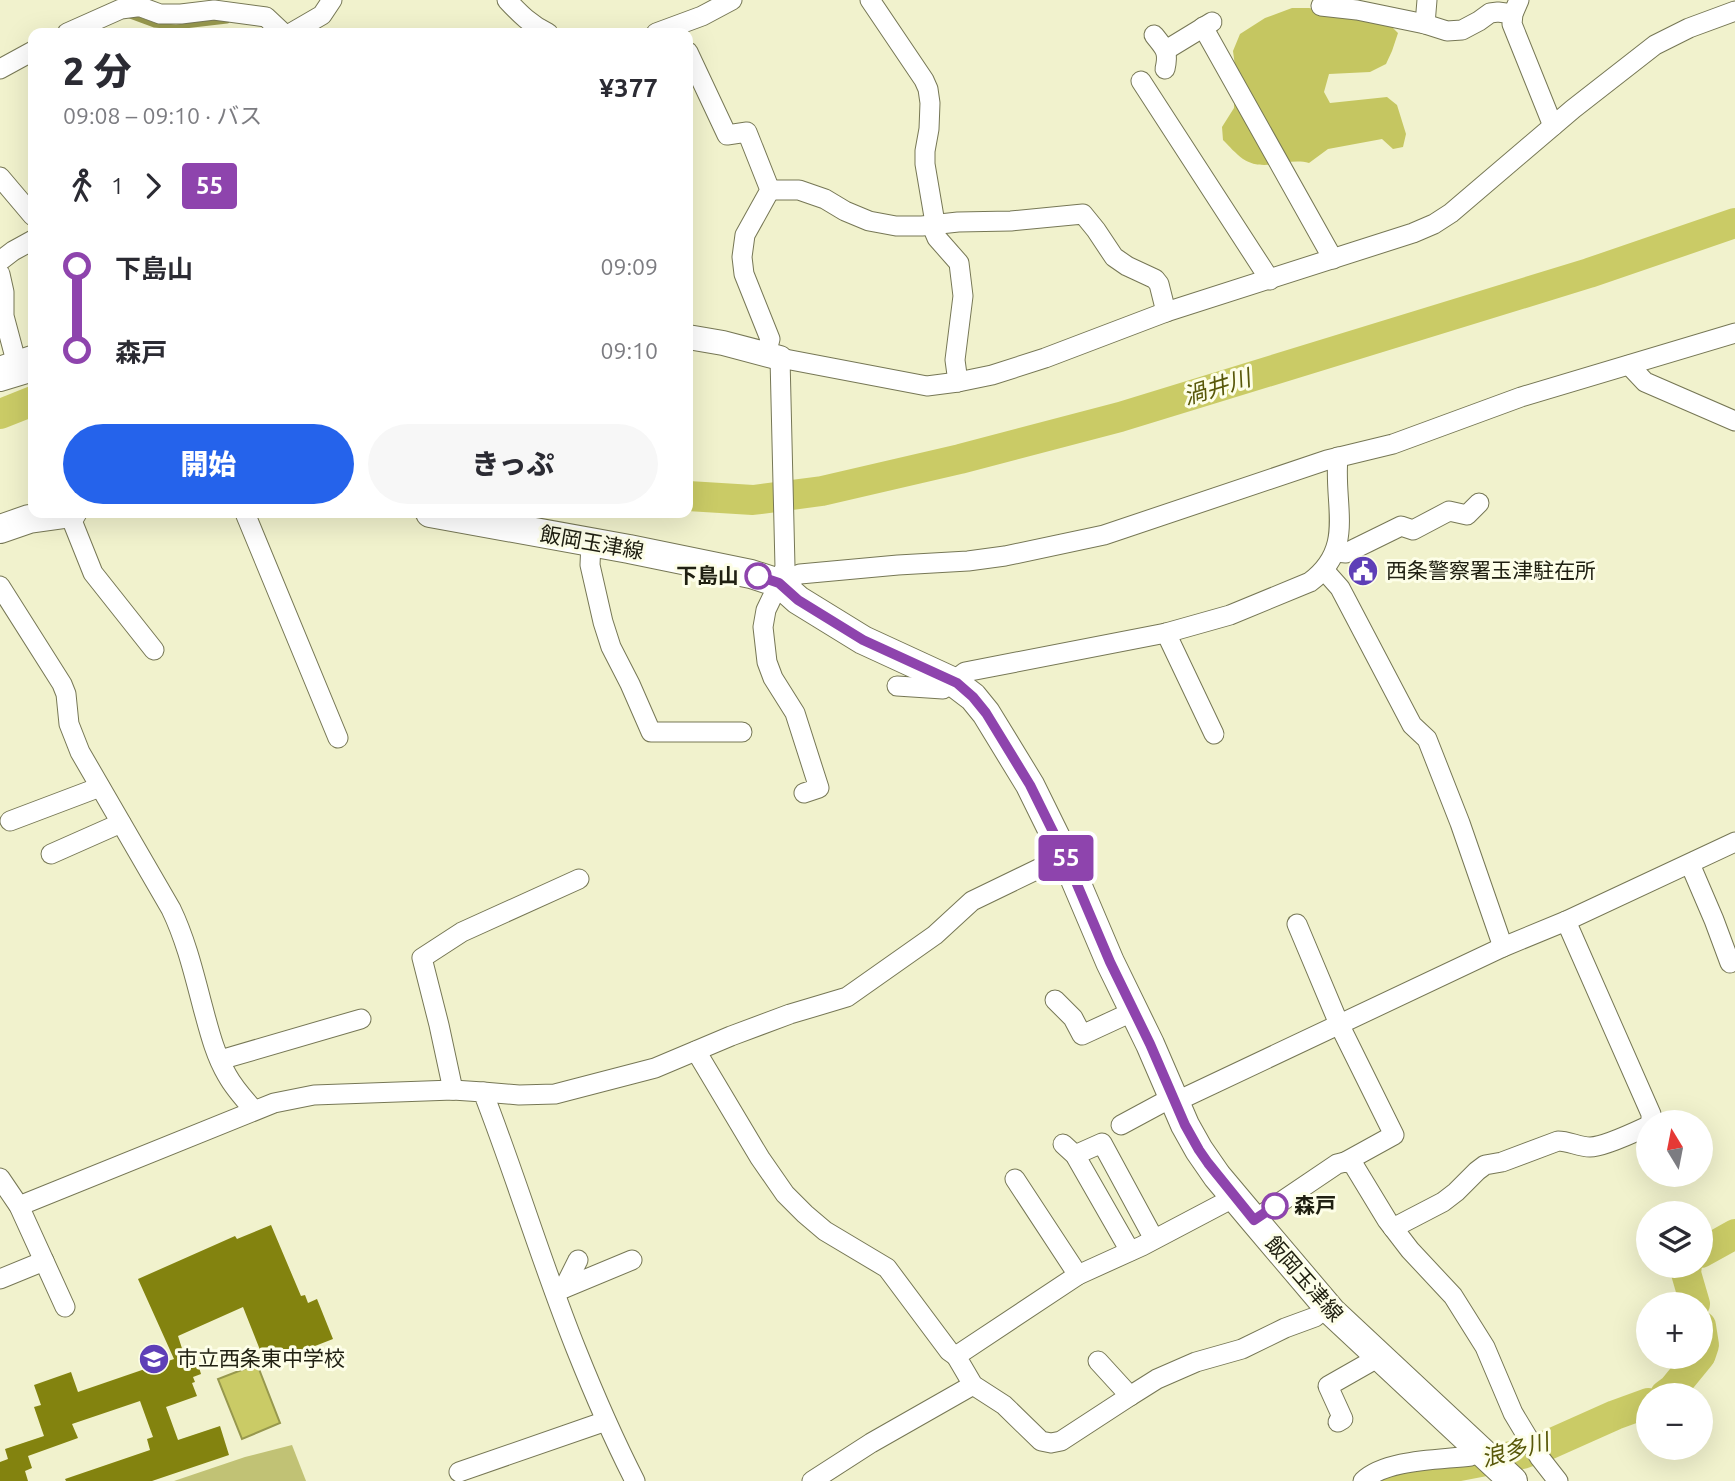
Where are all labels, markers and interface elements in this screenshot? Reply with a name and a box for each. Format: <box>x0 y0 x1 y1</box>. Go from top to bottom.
text: 2 分 <box>63 50 132 92</box>
text: ¥377 <box>599 73 658 102</box>
text: 09:08 – 09:10 · バス <box>63 103 262 128</box>
icon: walk <box>63 167 101 205</box>
icon: forward <box>134 167 172 205</box>
text: 55 <box>196 172 223 199</box>
text: 1 <box>111 173 124 198</box>
text: 下島山 <box>115 254 193 283</box>
text: 09:09 <box>600 254 658 279</box>
text: 森戸 <box>115 338 167 367</box>
text: 09:10 <box>600 338 658 363</box>
water label: 渦井川 <box>1180 364 1256 409</box>
button: 開始 <box>63 424 354 504</box>
button: きっぷ <box>368 424 658 504</box>
street label: 飯岡玉津線 <box>538 521 646 563</box>
public building icon: 西条警察署玉津駐在所 <box>1346 554 1380 588</box>
place label: 西条警察署玉津駐在所 <box>1386 558 1596 582</box>
place label: 下島山 <box>676 563 739 587</box>
marker: 下島山 <box>745 563 771 589</box>
line badge: 55 <box>1034 835 1098 881</box>
text: 55 <box>1052 844 1080 871</box>
north arrow <box>1636 1110 1713 1186</box>
map controls <box>1636 1110 1713 1460</box>
marker: 森戸 <box>1262 1193 1288 1219</box>
place label: 森戸 <box>1294 1193 1336 1217</box>
button: layers <box>1636 1201 1713 1278</box>
street label: 飯岡玉津線 <box>1261 1231 1348 1326</box>
button: + <box>1636 1292 1713 1369</box>
school or university icon: 市立西条東中学校 <box>137 1342 171 1376</box>
place label: 市立西条東中学校 <box>177 1346 345 1370</box>
button: − <box>1636 1383 1713 1460</box>
water label: 浪多川 <box>1478 1428 1554 1471</box>

